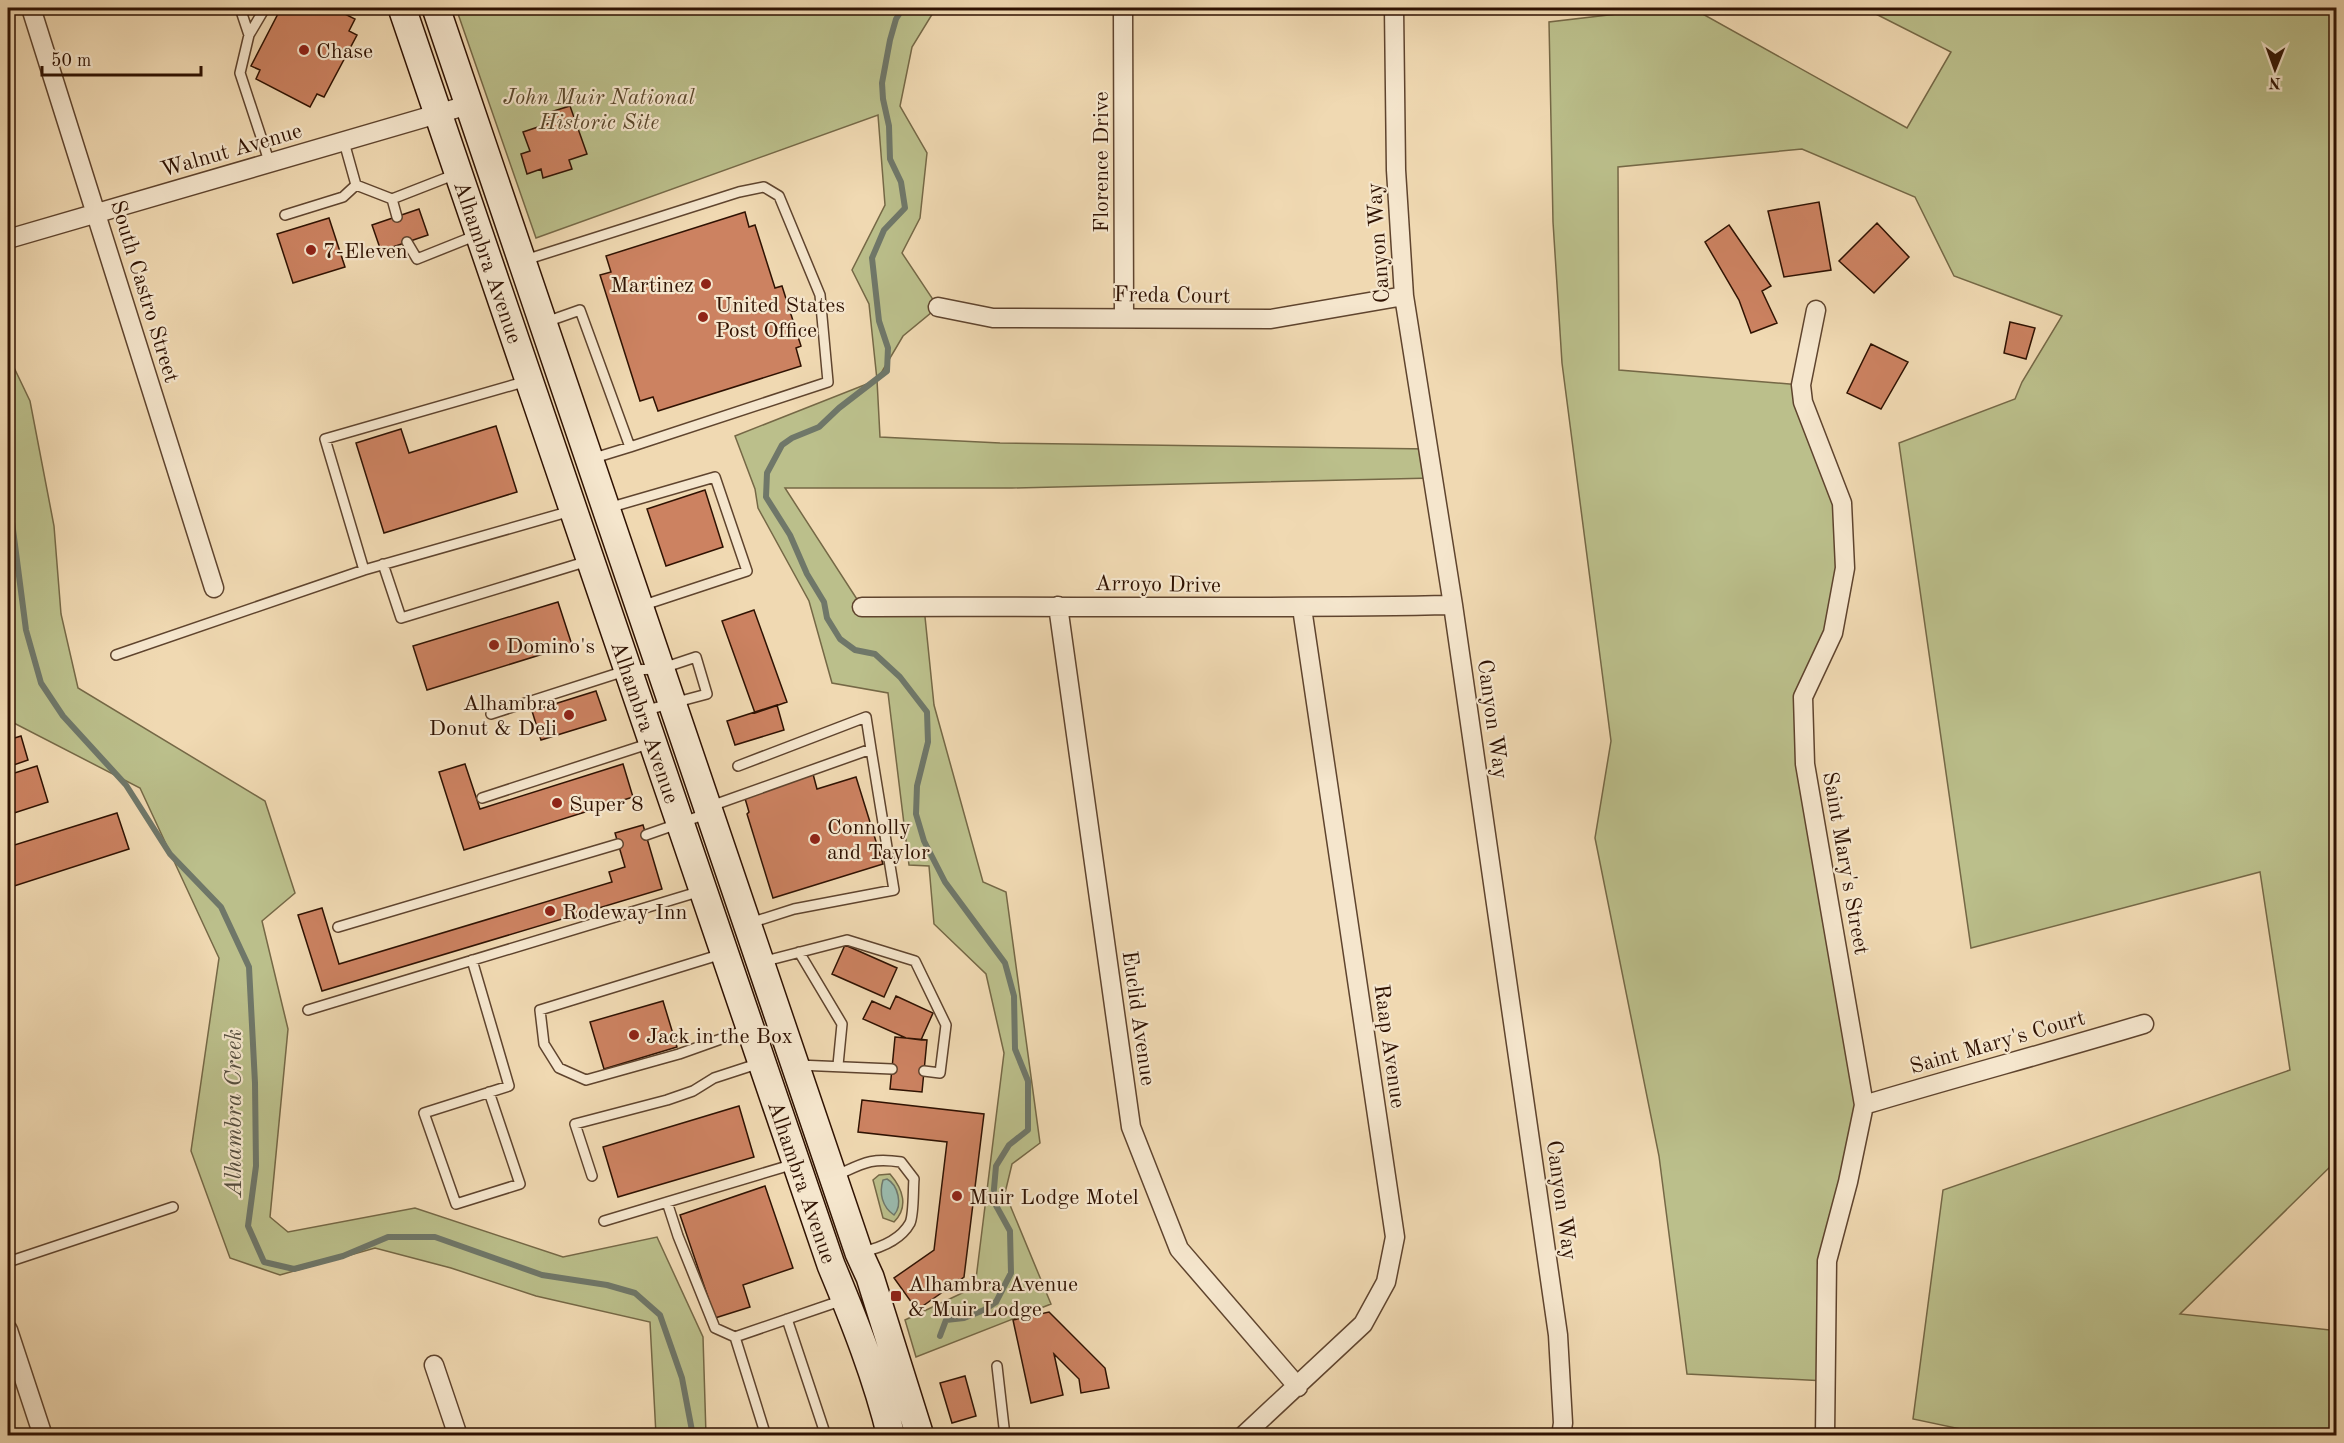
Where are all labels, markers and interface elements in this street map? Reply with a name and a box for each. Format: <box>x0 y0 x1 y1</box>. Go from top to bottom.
scale bar <box>42 39 201 77</box>
north arrow <box>2245 39 2305 99</box>
place label: Chase <box>316 41 373 63</box>
marker: Chase <box>297 43 311 57</box>
text: 50 m <box>51 52 91 70</box>
text: N <box>2268 74 2281 90</box>
park label: John Muir National Historic Site <box>503 87 695 134</box>
street label: Florence Drive <box>1091 91 1113 233</box>
street label: Walnut Avenue <box>158 120 305 182</box>
street label: Alhambra Avenue <box>449 179 525 347</box>
street label: Canyon Way <box>1364 181 1394 304</box>
street label: South Castro Street <box>106 198 182 385</box>
place label: 7-Eleven <box>323 241 408 263</box>
marker: 7-Eleven <box>304 243 318 257</box>
place label: Martinez <box>610 275 694 297</box>
marker: Martinez <box>699 277 713 291</box>
street label: Freda Court <box>1113 284 1230 308</box>
place label: United States Post Office <box>715 295 845 342</box>
marker: United States Post Office <box>696 310 710 324</box>
street label: Arroyo Drive <box>1095 573 1221 597</box>
place label: Domino's <box>506 636 595 658</box>
marker: Domino's <box>487 638 501 652</box>
street label: Alhambra Avenue <box>606 639 682 807</box>
street label: Canyon Way <box>1473 658 1511 781</box>
place label: Alhambra Donut & Deli <box>429 693 557 740</box>
marker: Alhambra Donut & Deli <box>562 708 576 722</box>
street label: Saint Mary's Street <box>1818 770 1872 957</box>
place label: Super 8 <box>569 794 644 816</box>
marker: Super 8 <box>550 796 564 810</box>
place label: Connolly and Taylor <box>827 817 930 864</box>
marker: Connolly and Taylor <box>808 832 822 846</box>
place label: Rodeway Inn <box>562 902 688 924</box>
marker: Rodeway Inn <box>543 904 557 918</box>
street label: Euclid Avenue <box>1118 949 1158 1087</box>
street label: Raap Avenue <box>1369 983 1409 1110</box>
street label: Saint Mary's Court <box>1907 1007 2088 1078</box>
place label: Jack in the Box <box>646 1026 793 1048</box>
marker: Jack in the Box <box>627 1028 641 1042</box>
water label: Alhambra Creek <box>223 1029 247 1199</box>
street label: Alhambra Avenue <box>763 1099 839 1267</box>
street label: Canyon Way <box>1542 1139 1580 1262</box>
place label: Muir Lodge Motel <box>969 1187 1139 1209</box>
marker: Muir Lodge Motel <box>950 1189 964 1203</box>
place label: Alhambra Avenue & Muir Lodge <box>908 1274 1078 1321</box>
marker: Alhambra Avenue & Muir Lodge <box>889 1289 903 1303</box>

